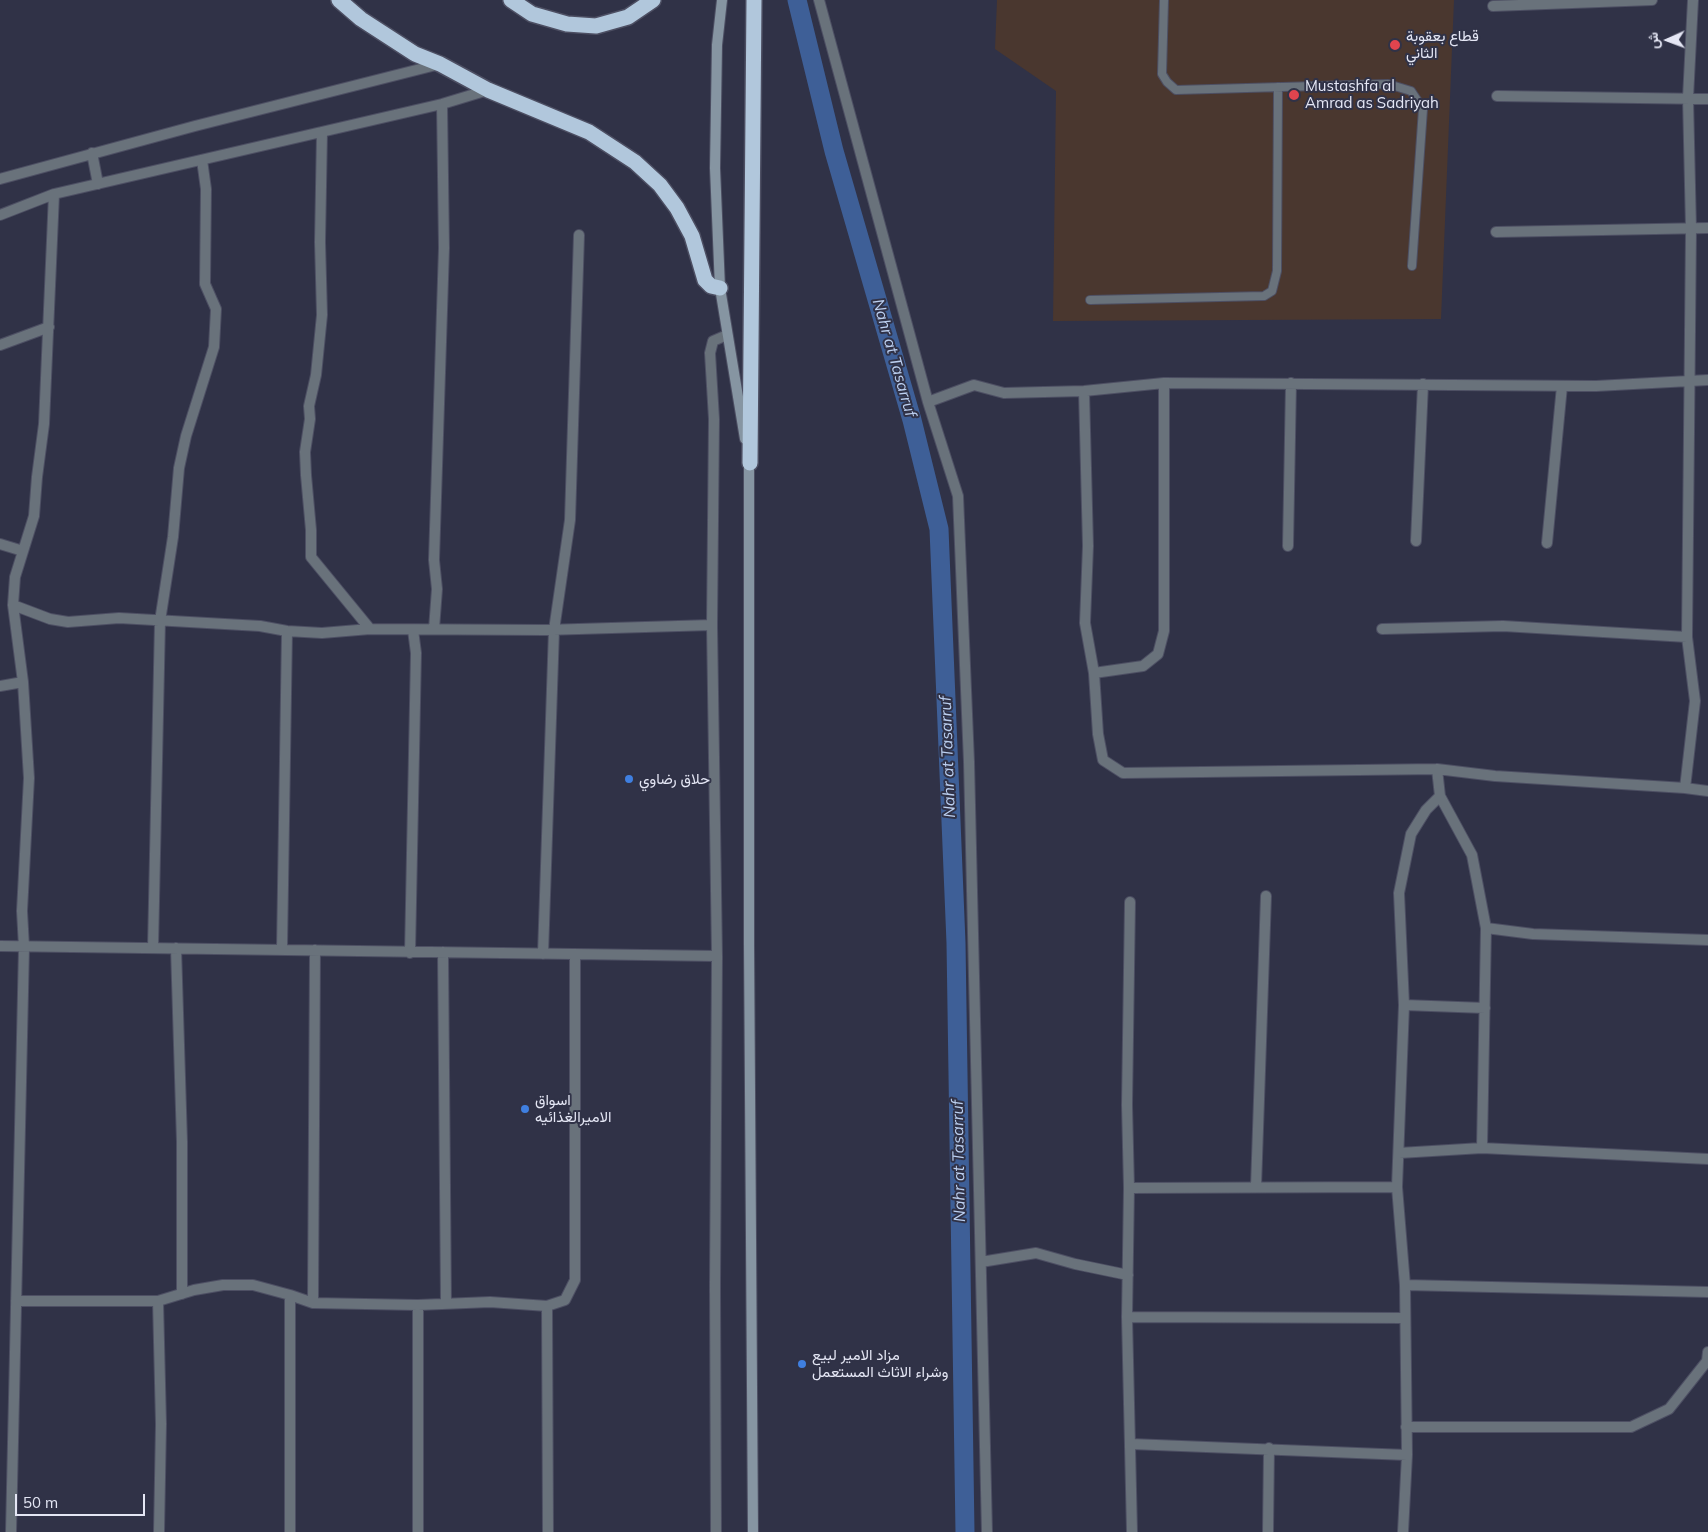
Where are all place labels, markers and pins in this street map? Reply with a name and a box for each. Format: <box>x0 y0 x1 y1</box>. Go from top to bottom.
place label: قطاع بعقوبة الثاني <box>1406 27 1479 62</box>
marker: قطاع بعقوبة الثاني <box>1388 38 1402 52</box>
place label: Mustashfa al Amrad as Sadriyah <box>1305 77 1439 112</box>
marker: Mustashfa al Amrad as Sadriyah <box>1287 88 1301 102</box>
place label: حلاق رضاوي <box>639 770 710 788</box>
marker: حلاق رضاوي <box>623 773 635 785</box>
place label: اسواق الاميرالغذائيه <box>535 1091 611 1126</box>
marker: اسواق الاميرالغذائيه <box>519 1103 531 1115</box>
place label: مزاد الامير لبيع وشراء الاثاث المستعمل <box>812 1346 948 1381</box>
marker: مزاد الامير لبيع وشراء الاثاث المستعمل <box>796 1358 808 1370</box>

